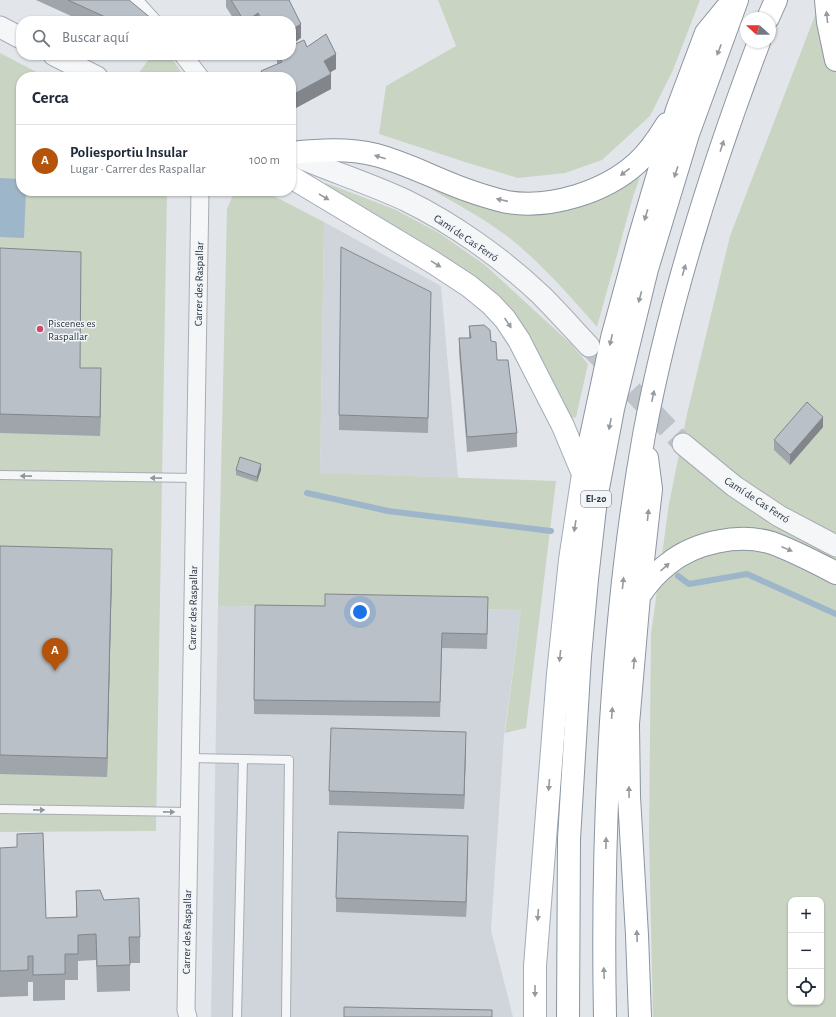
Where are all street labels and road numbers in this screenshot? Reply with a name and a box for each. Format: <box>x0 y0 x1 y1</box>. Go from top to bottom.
street label: Camí de Cas Ferró <box>432 212 500 264</box>
street label: Carrer des Raspallar <box>193 241 205 326</box>
street label: Camí de Cas Ferró <box>722 475 792 525</box>
road number: EI-20 <box>581 491 611 507</box>
street label: Carrer des Raspallar <box>187 565 199 650</box>
street label: Carrer des Raspallar <box>181 889 193 974</box>

